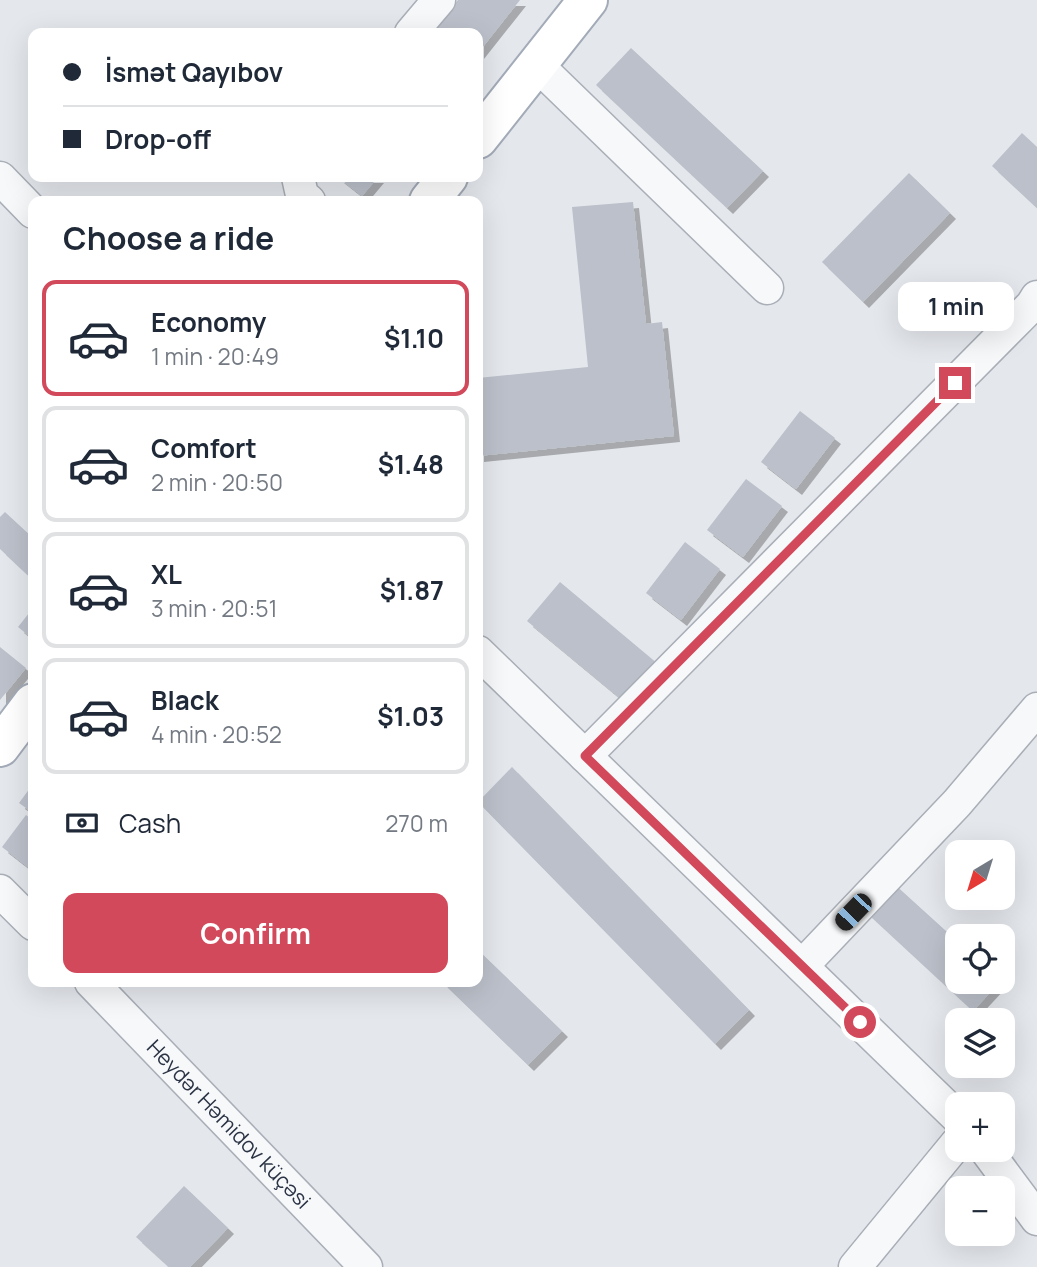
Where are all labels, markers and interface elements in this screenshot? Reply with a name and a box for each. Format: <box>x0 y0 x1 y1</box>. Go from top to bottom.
text: İsmət Qayıbov <box>105 54 283 90</box>
text: Drop-off <box>105 121 211 157</box>
text: Choose a ride <box>63 216 274 260</box>
callout: 1 min <box>897 282 1013 330</box>
text: 1 min <box>928 290 984 322</box>
text: Economy <box>151 304 266 340</box>
icon: car <box>67 307 130 370</box>
text: $1.10 <box>384 320 444 356</box>
text: 1 min · 20:49 <box>151 340 279 372</box>
route end <box>939 367 971 399</box>
text: Comfort <box>151 430 257 466</box>
icon: car <box>67 433 130 496</box>
text: $1.48 <box>378 446 444 482</box>
text: 2 min · 20:50 <box>151 466 283 498</box>
text: XL <box>151 556 182 592</box>
icon: car <box>67 559 130 622</box>
text: $1.87 <box>380 572 444 608</box>
text: 3 min · 20:51 <box>151 592 278 624</box>
text: Black <box>151 682 219 718</box>
icon: car <box>67 685 130 748</box>
text: $1.03 <box>377 698 444 734</box>
text: 4 min · 20:52 <box>151 718 282 750</box>
icon: cash <box>63 804 101 842</box>
text: Cash <box>119 805 181 841</box>
text: 270 m <box>385 807 448 839</box>
north arrow <box>945 840 1015 910</box>
map controls <box>945 840 1015 1246</box>
car <box>831 890 876 934</box>
button: Confirm <box>63 893 448 973</box>
button: locate <box>945 924 1015 994</box>
route start <box>844 1006 876 1038</box>
button: layers <box>945 1008 1015 1078</box>
street label: Heydər Həmidov küçəsi <box>141 1033 317 1214</box>
button: + <box>945 1092 1015 1162</box>
button: − <box>945 1176 1015 1246</box>

